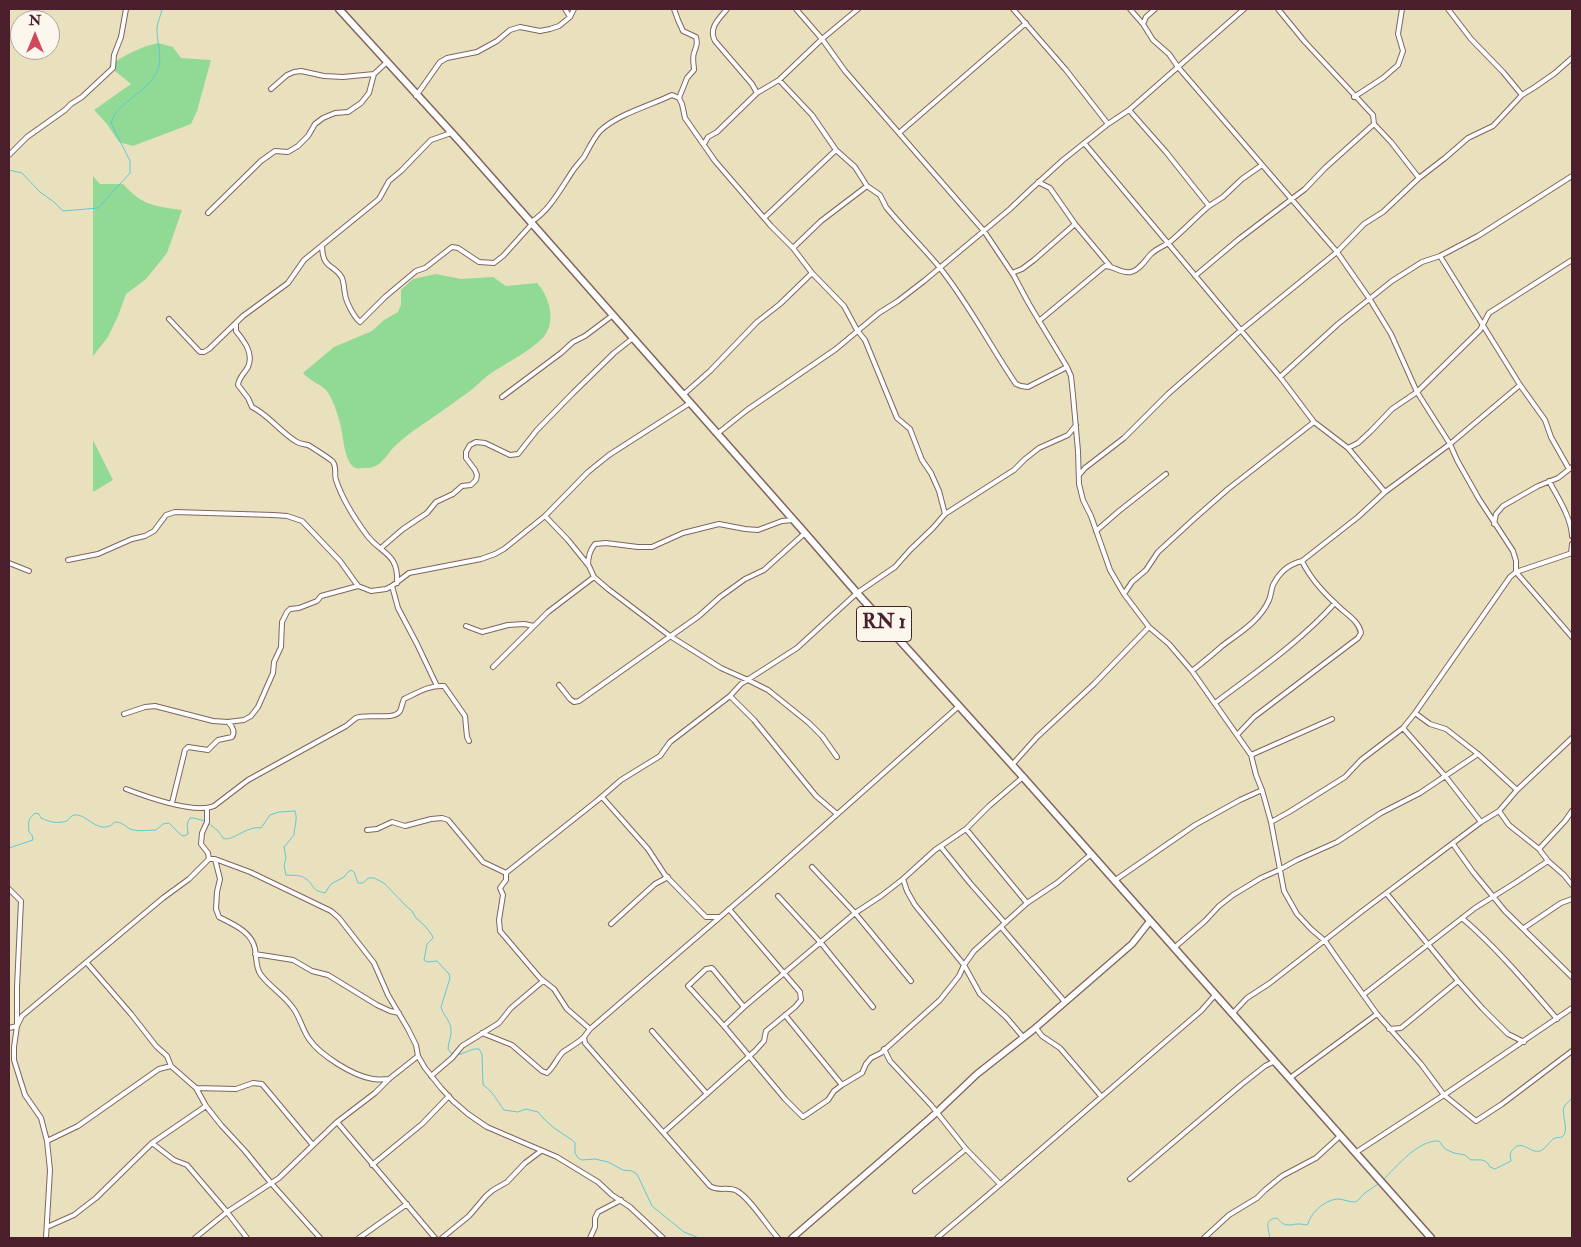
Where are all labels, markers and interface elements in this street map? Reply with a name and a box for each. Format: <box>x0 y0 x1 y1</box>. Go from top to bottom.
north arrow <box>10 10 60 60</box>
text: N <box>29 12 41 29</box>
road number: RN 1 <box>856 606 912 642</box>

